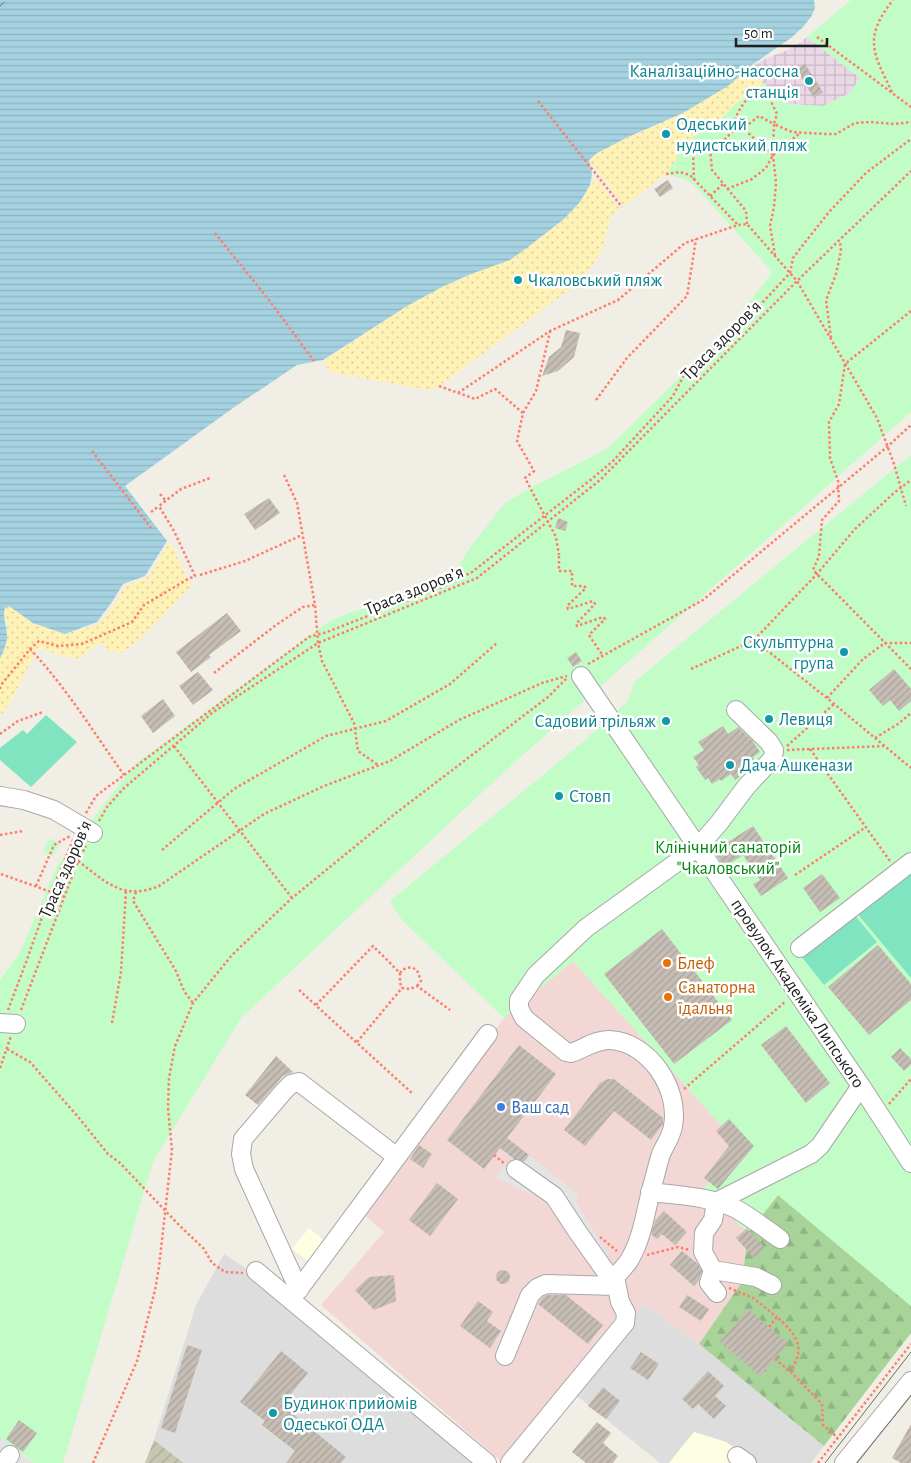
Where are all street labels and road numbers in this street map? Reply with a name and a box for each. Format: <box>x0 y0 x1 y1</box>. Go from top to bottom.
street label: Траса здоров’я <box>678 297 765 384</box>
street label: Траса здоров’я <box>362 563 466 619</box>
street label: Траса здоров’я <box>36 818 96 921</box>
street label: провулок Академіка Липського <box>727 896 867 1091</box>

